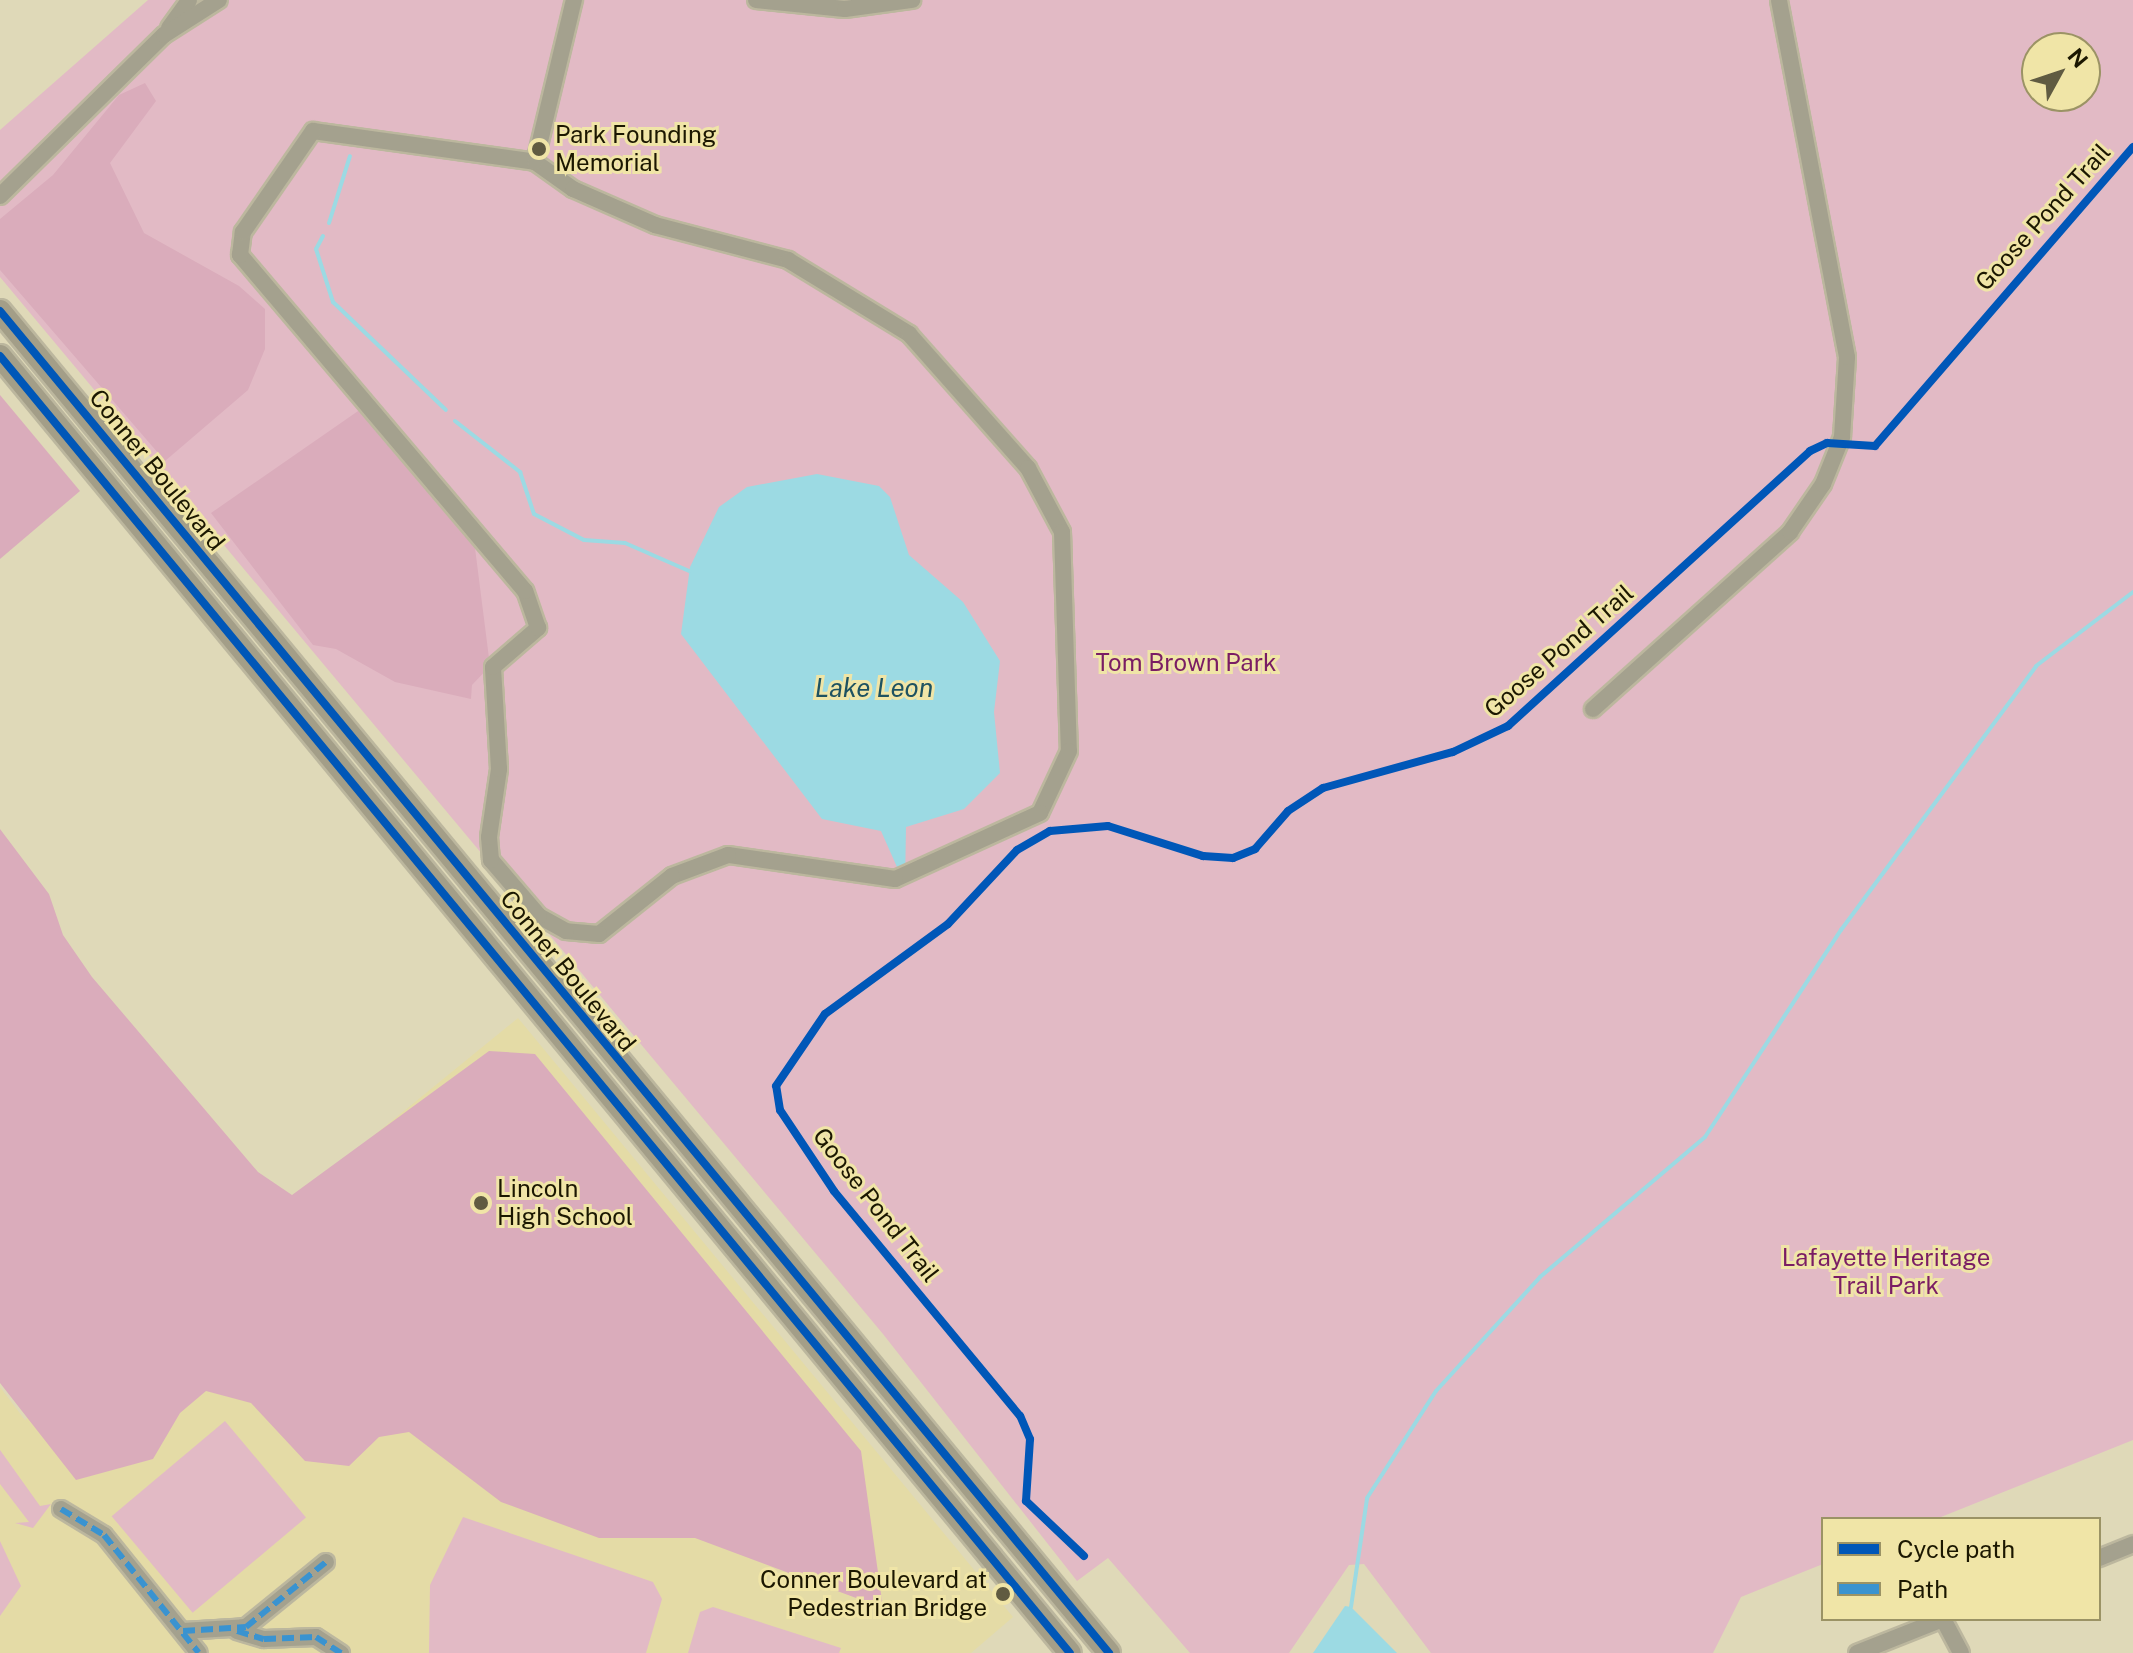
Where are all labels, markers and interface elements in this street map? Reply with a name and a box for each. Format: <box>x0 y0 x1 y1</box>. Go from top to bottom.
north arrow <box>2021 32 2101 112</box>
text: N <box>2062 43 2093 73</box>
place label: Park Founding Memorial <box>555 121 717 177</box>
street label: Goose Pond Trail <box>1969 138 2117 296</box>
marker: Park Founding Memorial <box>530 140 548 158</box>
street label: Conner Boulevard <box>83 384 231 556</box>
street label: Goose Pond Trail <box>1479 578 1639 724</box>
park label: Tom Brown Park <box>1095 649 1277 677</box>
water label: Lake Leon <box>815 672 933 704</box>
street label: Conner Boulevard <box>494 885 642 1057</box>
street label: Goose Pond Trail <box>807 1122 945 1288</box>
place label: Lincoln High School <box>497 1175 633 1231</box>
marker: Lincoln High School <box>472 1194 490 1212</box>
park label: Lafayette Heritage Trail Park <box>1782 1244 1990 1300</box>
legend <box>1821 1517 2101 1621</box>
text: Cycle path <box>1897 1535 2015 1563</box>
place label: Conner Boulevard at Pedestrian Bridge <box>760 1566 987 1622</box>
text: Path <box>1897 1575 1948 1603</box>
marker: Conner Boulevard at Pedestrian Bridge <box>994 1585 1012 1603</box>

